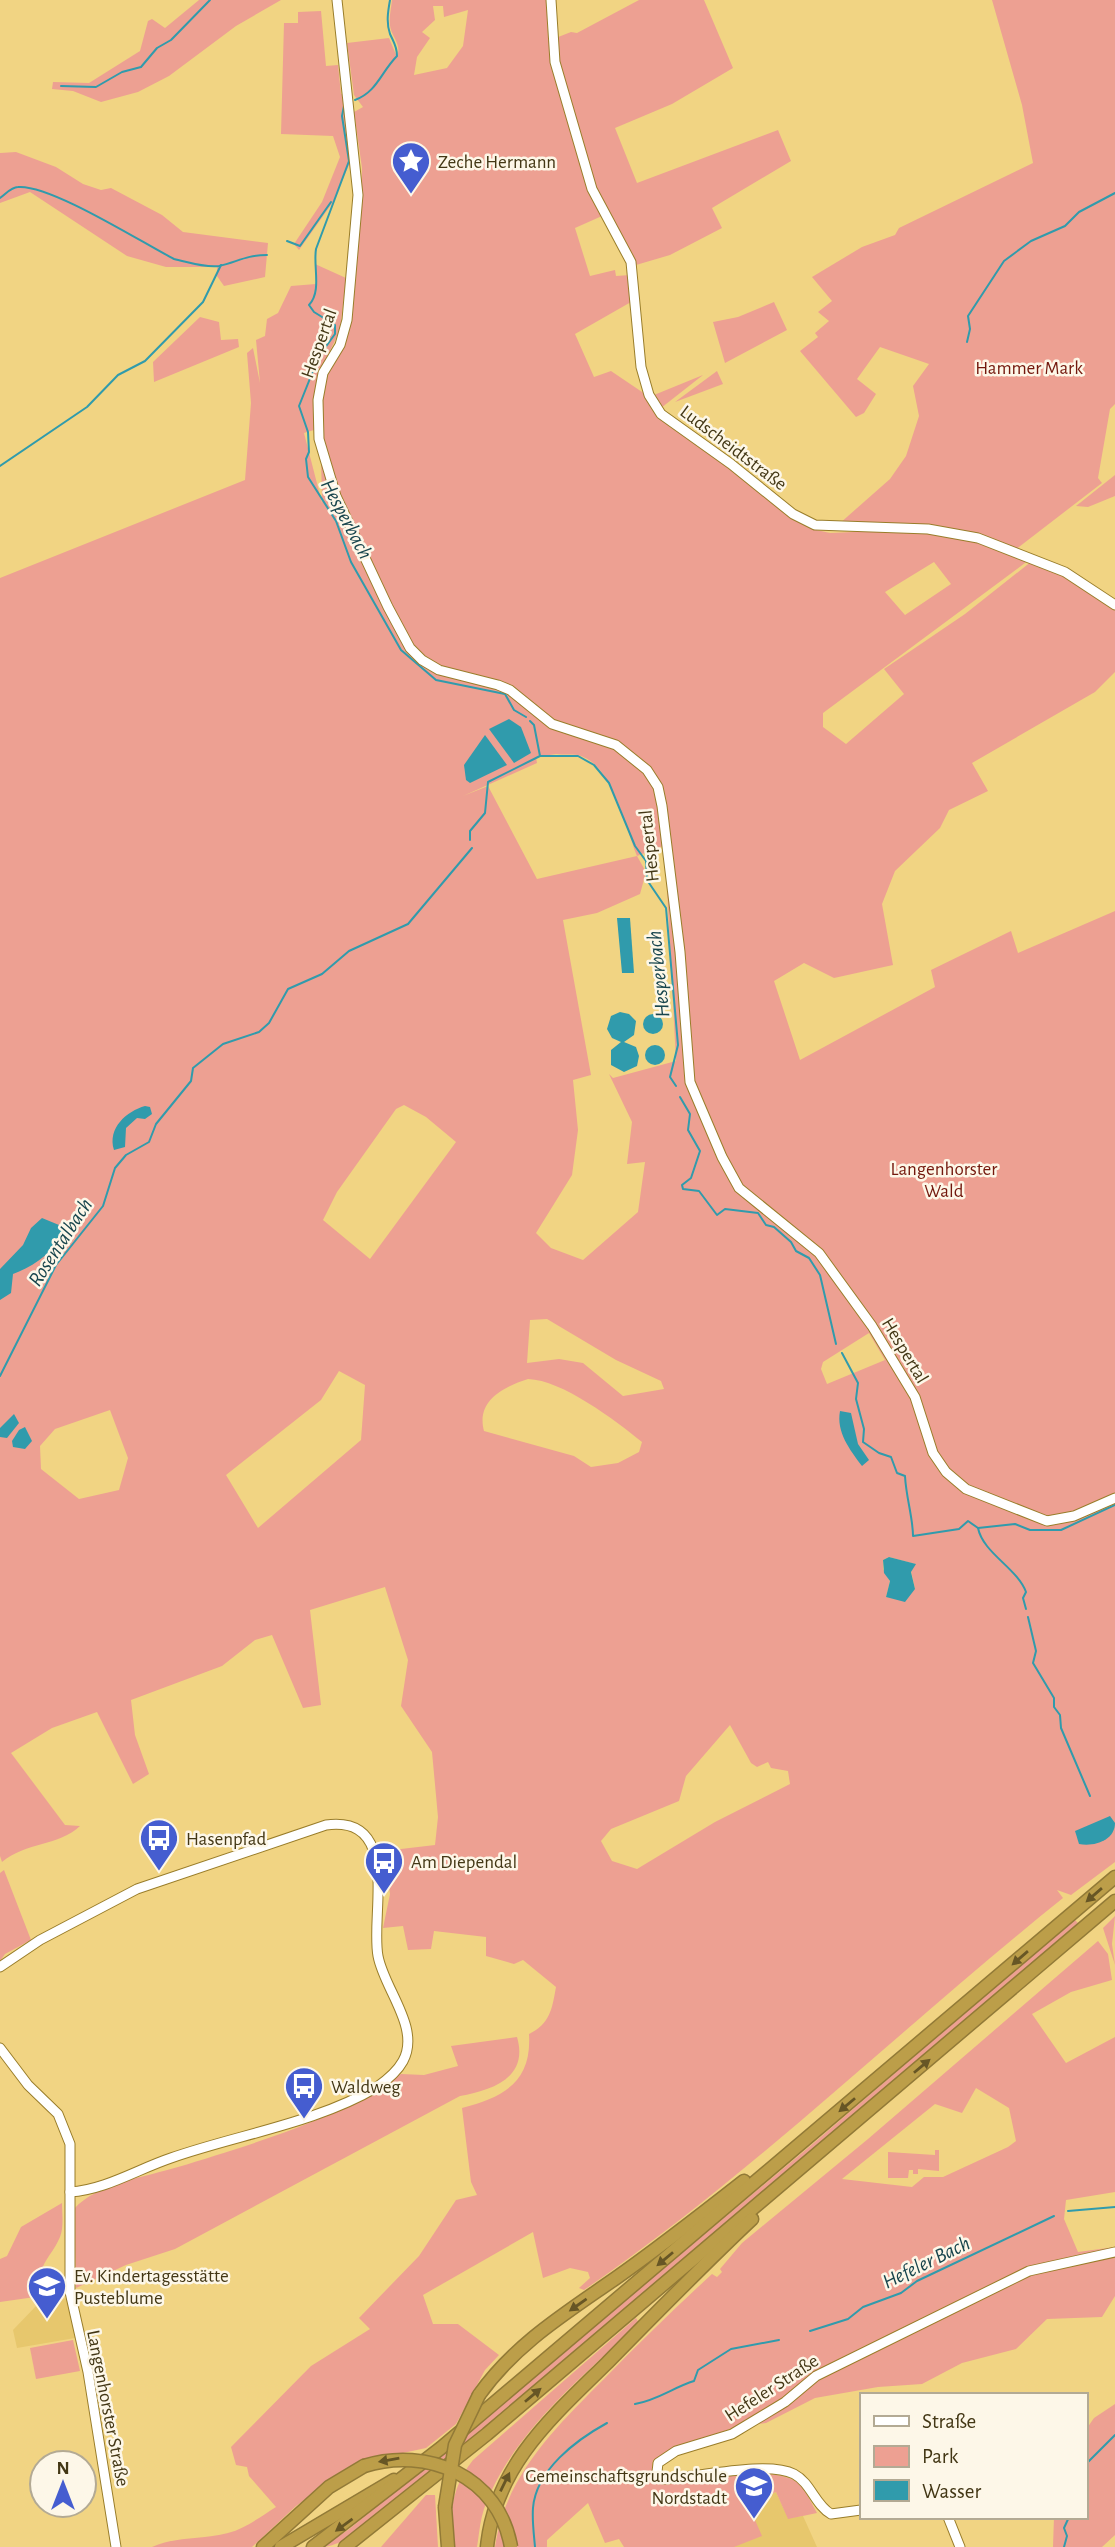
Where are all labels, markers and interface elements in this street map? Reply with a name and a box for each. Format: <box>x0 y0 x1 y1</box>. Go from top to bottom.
place icon: Zeche Hermann <box>390 140 432 195</box>
place label: Zeche Hermann <box>438 153 556 172</box>
street label: Hespertal <box>298 306 341 381</box>
park label: Hammer Mark <box>975 359 1083 378</box>
street label: Ludscheidtstraße <box>676 402 790 494</box>
water label: Hesperbach <box>316 476 376 563</box>
street label: Hespertal <box>636 809 663 883</box>
water label: Hesperbach <box>643 929 674 1018</box>
park label: Langenhorster Wald <box>891 1160 998 1201</box>
water label: Rosentalbach <box>24 1195 96 1290</box>
street label: Hespertal <box>878 1315 932 1387</box>
bus stop icon: Hasenpfad <box>138 1817 180 1872</box>
place label: Hasenpfad <box>186 1830 267 1849</box>
bus stop icon: Am Diependal <box>363 1840 405 1895</box>
place label: Am Diependal <box>411 1853 517 1872</box>
one-way arrow <box>1085 1887 1102 1902</box>
one-way arrow <box>1011 1950 1029 1966</box>
one-way arrow <box>912 2059 930 2074</box>
bus stop icon: Waldweg <box>283 2065 325 2120</box>
place label: Waldweg <box>331 2078 401 2097</box>
one-way arrow <box>838 2097 855 2112</box>
water label: Hefeler Bach <box>879 2232 973 2293</box>
one-way arrow <box>657 2251 674 2266</box>
school or university icon: Ev. Kindertagesstätte Pusteblume <box>26 2265 68 2320</box>
place label: Ev. Kindertagesstätte Pusteblume <box>74 2267 229 2308</box>
one-way arrow <box>569 2298 587 2312</box>
street label: Langenhorster Straße <box>83 2328 132 2488</box>
street label: Hefeler Straße <box>722 2351 822 2425</box>
one-way arrow <box>525 2388 542 2403</box>
legend <box>860 2393 1087 2519</box>
text: Straße <box>922 2411 976 2432</box>
text: Park <box>922 2446 959 2467</box>
north arrow <box>28 2449 98 2519</box>
one-way arrow <box>378 2455 400 2466</box>
text: N <box>56 2459 70 2478</box>
school or university icon: Gemeinschaftsgrundschule Nordstadt <box>733 2465 775 2520</box>
place label: Gemeinschaftsgrundschule Nordstadt <box>525 2467 727 2508</box>
one-way arrow <box>499 2472 511 2492</box>
text: Wasser <box>922 2481 982 2502</box>
one-way arrow <box>335 2518 353 2532</box>

